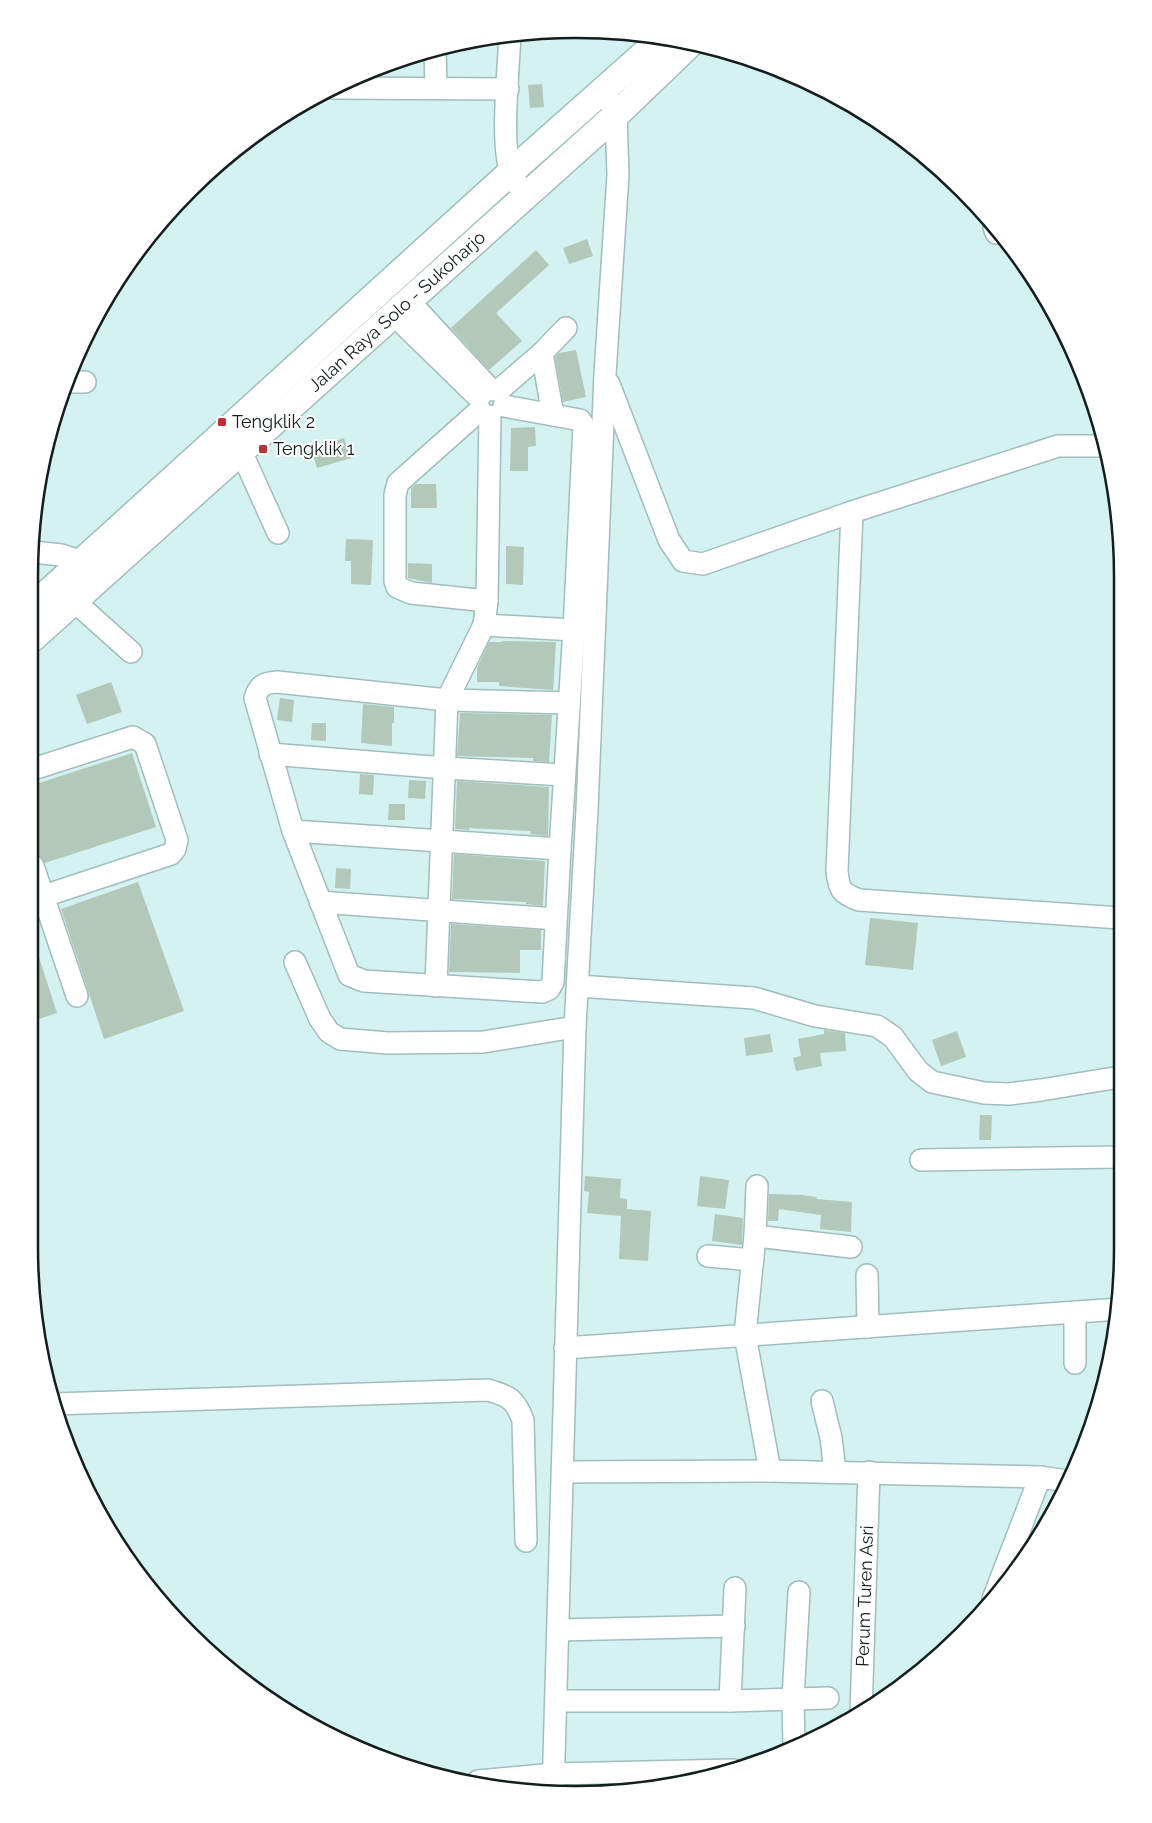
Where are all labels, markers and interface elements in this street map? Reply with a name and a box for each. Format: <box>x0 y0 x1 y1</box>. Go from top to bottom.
street label: Jalan Raya Solo - Sukoharjo <box>304 226 490 396</box>
place label: Tengklik 2 <box>232 411 315 432</box>
marker: Tengklik 2 <box>216 416 228 428</box>
place label: Tengklik 1 <box>273 438 355 459</box>
marker: Tengklik 1 <box>257 443 269 455</box>
street label: Perum Turen Asri <box>852 1525 877 1667</box>

